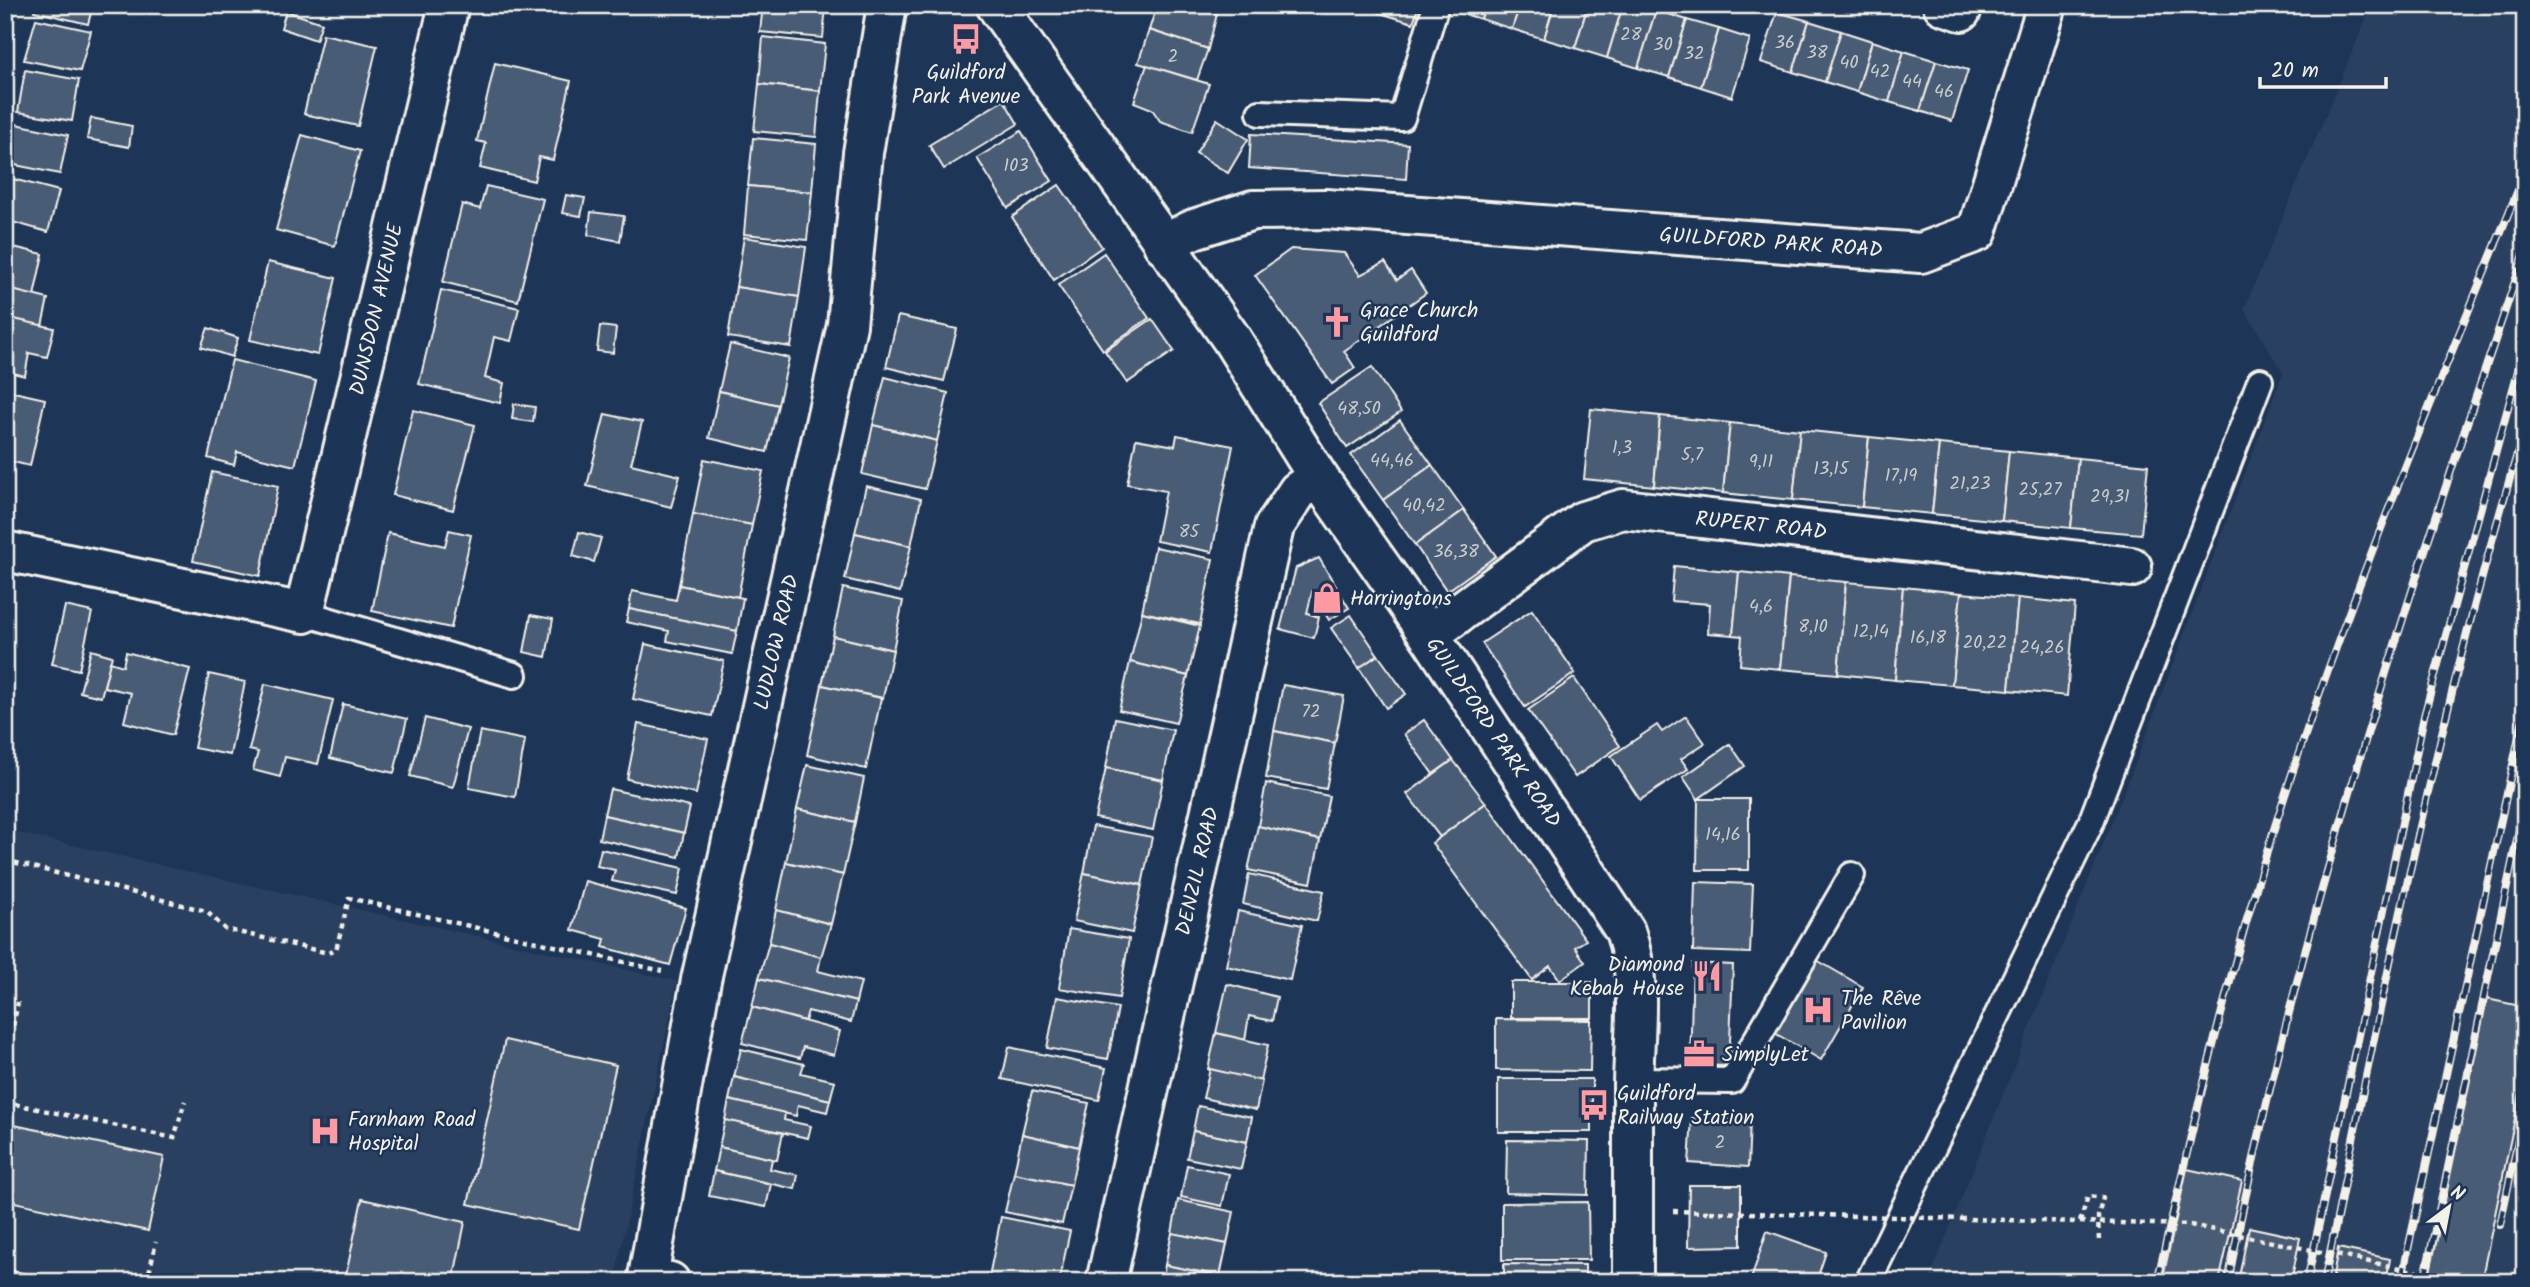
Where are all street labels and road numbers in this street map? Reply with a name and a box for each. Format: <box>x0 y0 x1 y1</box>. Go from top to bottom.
street label: DUNSDON AVENUE <box>342 219 413 399</box>
street label: GUILDFORD PARK ROAD <box>1658 219 1884 268</box>
street label: RUPERT ROAD <box>1694 503 1828 550</box>
street label: LUDLOW ROAD <box>746 571 809 713</box>
street label: GUILDFORD PARK ROAD <box>1417 631 1569 835</box>
street label: DENZIL ROAD <box>1168 804 1229 939</box>

